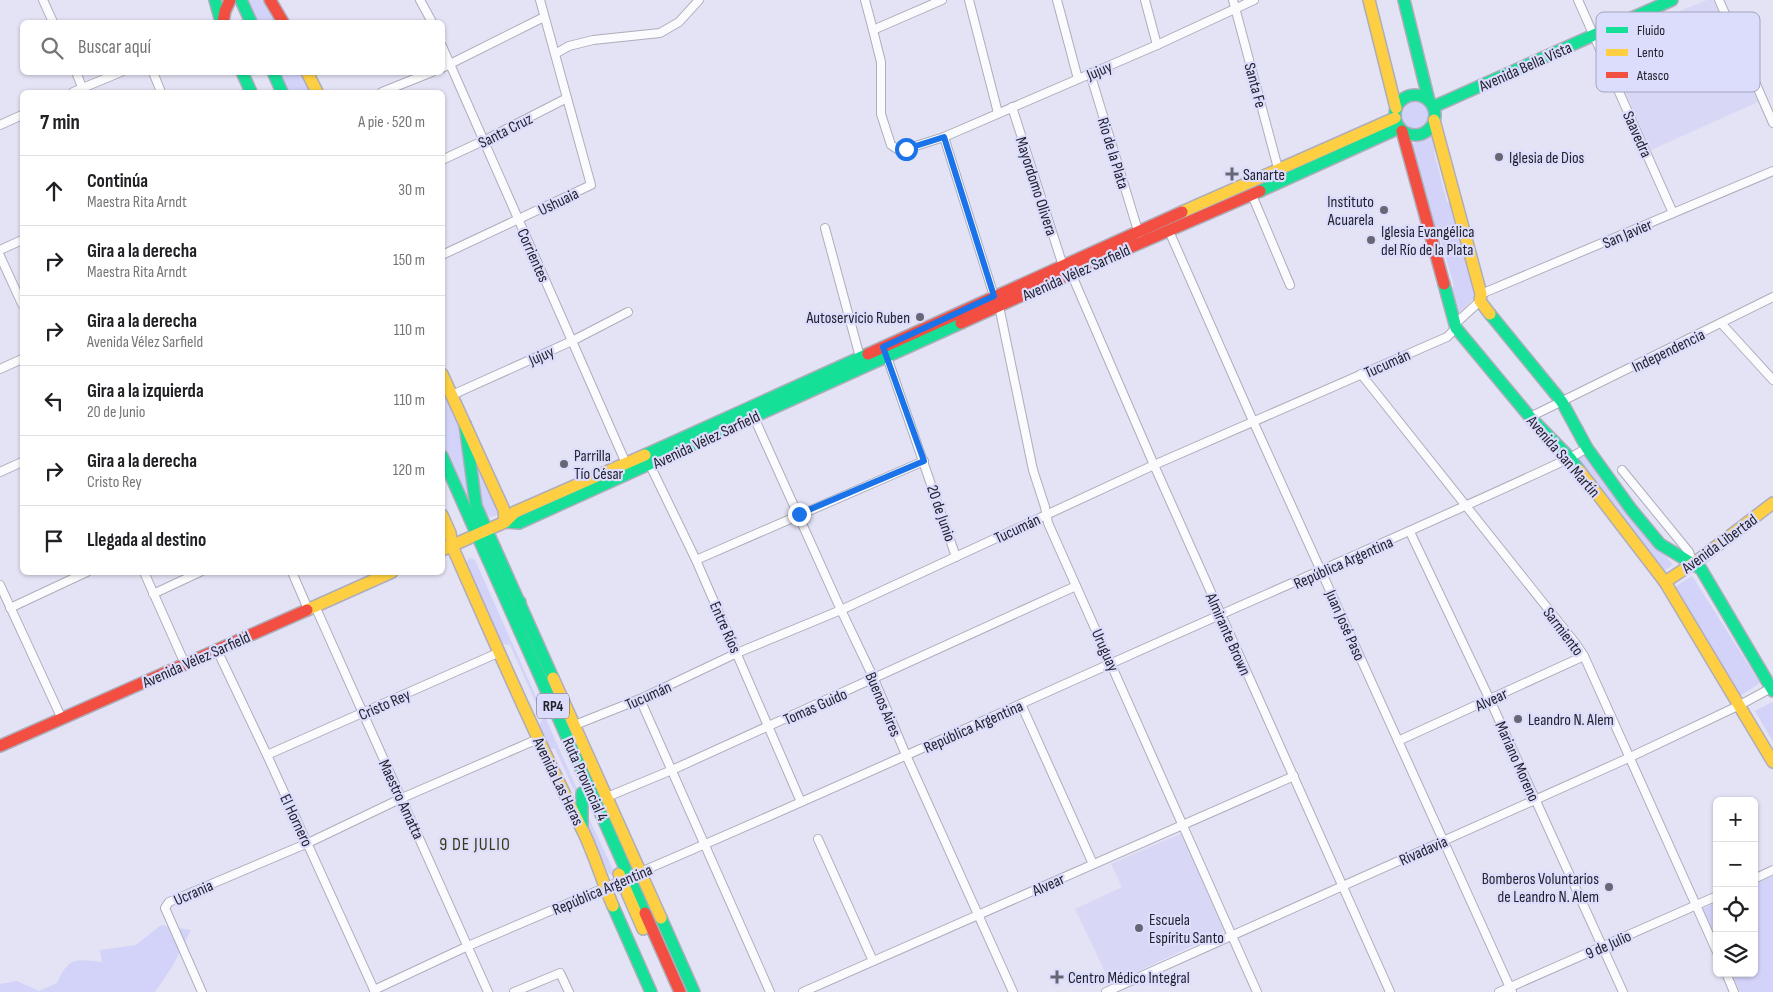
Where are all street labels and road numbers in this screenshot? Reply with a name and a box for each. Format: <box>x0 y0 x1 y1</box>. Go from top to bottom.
street label: Avenida Bella Vista <box>1475 38 1575 97</box>
street label: Jujuy <box>1083 58 1115 86</box>
street label: Santa Fe <box>1239 61 1270 110</box>
street label: Saavedra <box>1618 108 1655 161</box>
street label: Santa Cruz <box>475 110 536 153</box>
street label: Rio de la Plata <box>1093 115 1132 191</box>
street label: Mayordomo Olivera <box>1011 135 1060 238</box>
street label: Ushuaia <box>535 184 582 220</box>
street label: San Javier <box>1600 215 1656 253</box>
street label: Corrientes <box>512 226 553 286</box>
street label: Avenida Vélez Sarfield <box>1019 241 1133 306</box>
street label: Independencia <box>1629 326 1708 377</box>
street label: Jujuy <box>525 342 557 371</box>
street label: Tucumán <box>1362 346 1414 383</box>
street label: Avenida Vélez Sarfield <box>649 407 763 474</box>
street label: Avenida San Martín <box>1522 412 1603 502</box>
street label: 20 de Junio <box>922 483 959 544</box>
street label: Avenida Libertad <box>1678 510 1761 579</box>
street label: Tucumán <box>992 511 1044 548</box>
street label: República Argentina <box>1291 533 1396 594</box>
street label: Juan José Paso <box>1320 586 1369 664</box>
street label: Almirante Brown <box>1201 589 1254 679</box>
street label: Entre Ríos <box>705 599 744 657</box>
street label: Sarmiento <box>1538 604 1587 660</box>
street label: Uruguay <box>1087 626 1122 675</box>
street label: Avenida Vélez Sarfield <box>139 628 253 693</box>
street label: Buenos Aires <box>861 669 905 740</box>
street label: Tucumán <box>623 678 675 715</box>
street label: Tomas Guido <box>781 685 850 730</box>
street label: Alvear <box>1472 685 1511 716</box>
street label: Cristo Rey <box>356 686 413 725</box>
road number: RP4 <box>537 694 569 718</box>
street label: República Argentina <box>921 697 1026 758</box>
street label: Mariano Moreno <box>1490 719 1543 805</box>
street label: Avenida Las Heras <box>528 734 587 829</box>
street label: Ruta Provincial 4 <box>558 735 612 824</box>
street label: Maestro Amatta <box>374 757 427 842</box>
street label: El Hornero <box>275 791 316 850</box>
street label: Rivadavia <box>1397 832 1451 870</box>
street label: República Argentina <box>550 861 655 920</box>
street label: Alvear <box>1029 870 1068 901</box>
street label: Ucrania <box>171 876 216 910</box>
street label: 9 de Julio <box>1583 927 1634 964</box>

